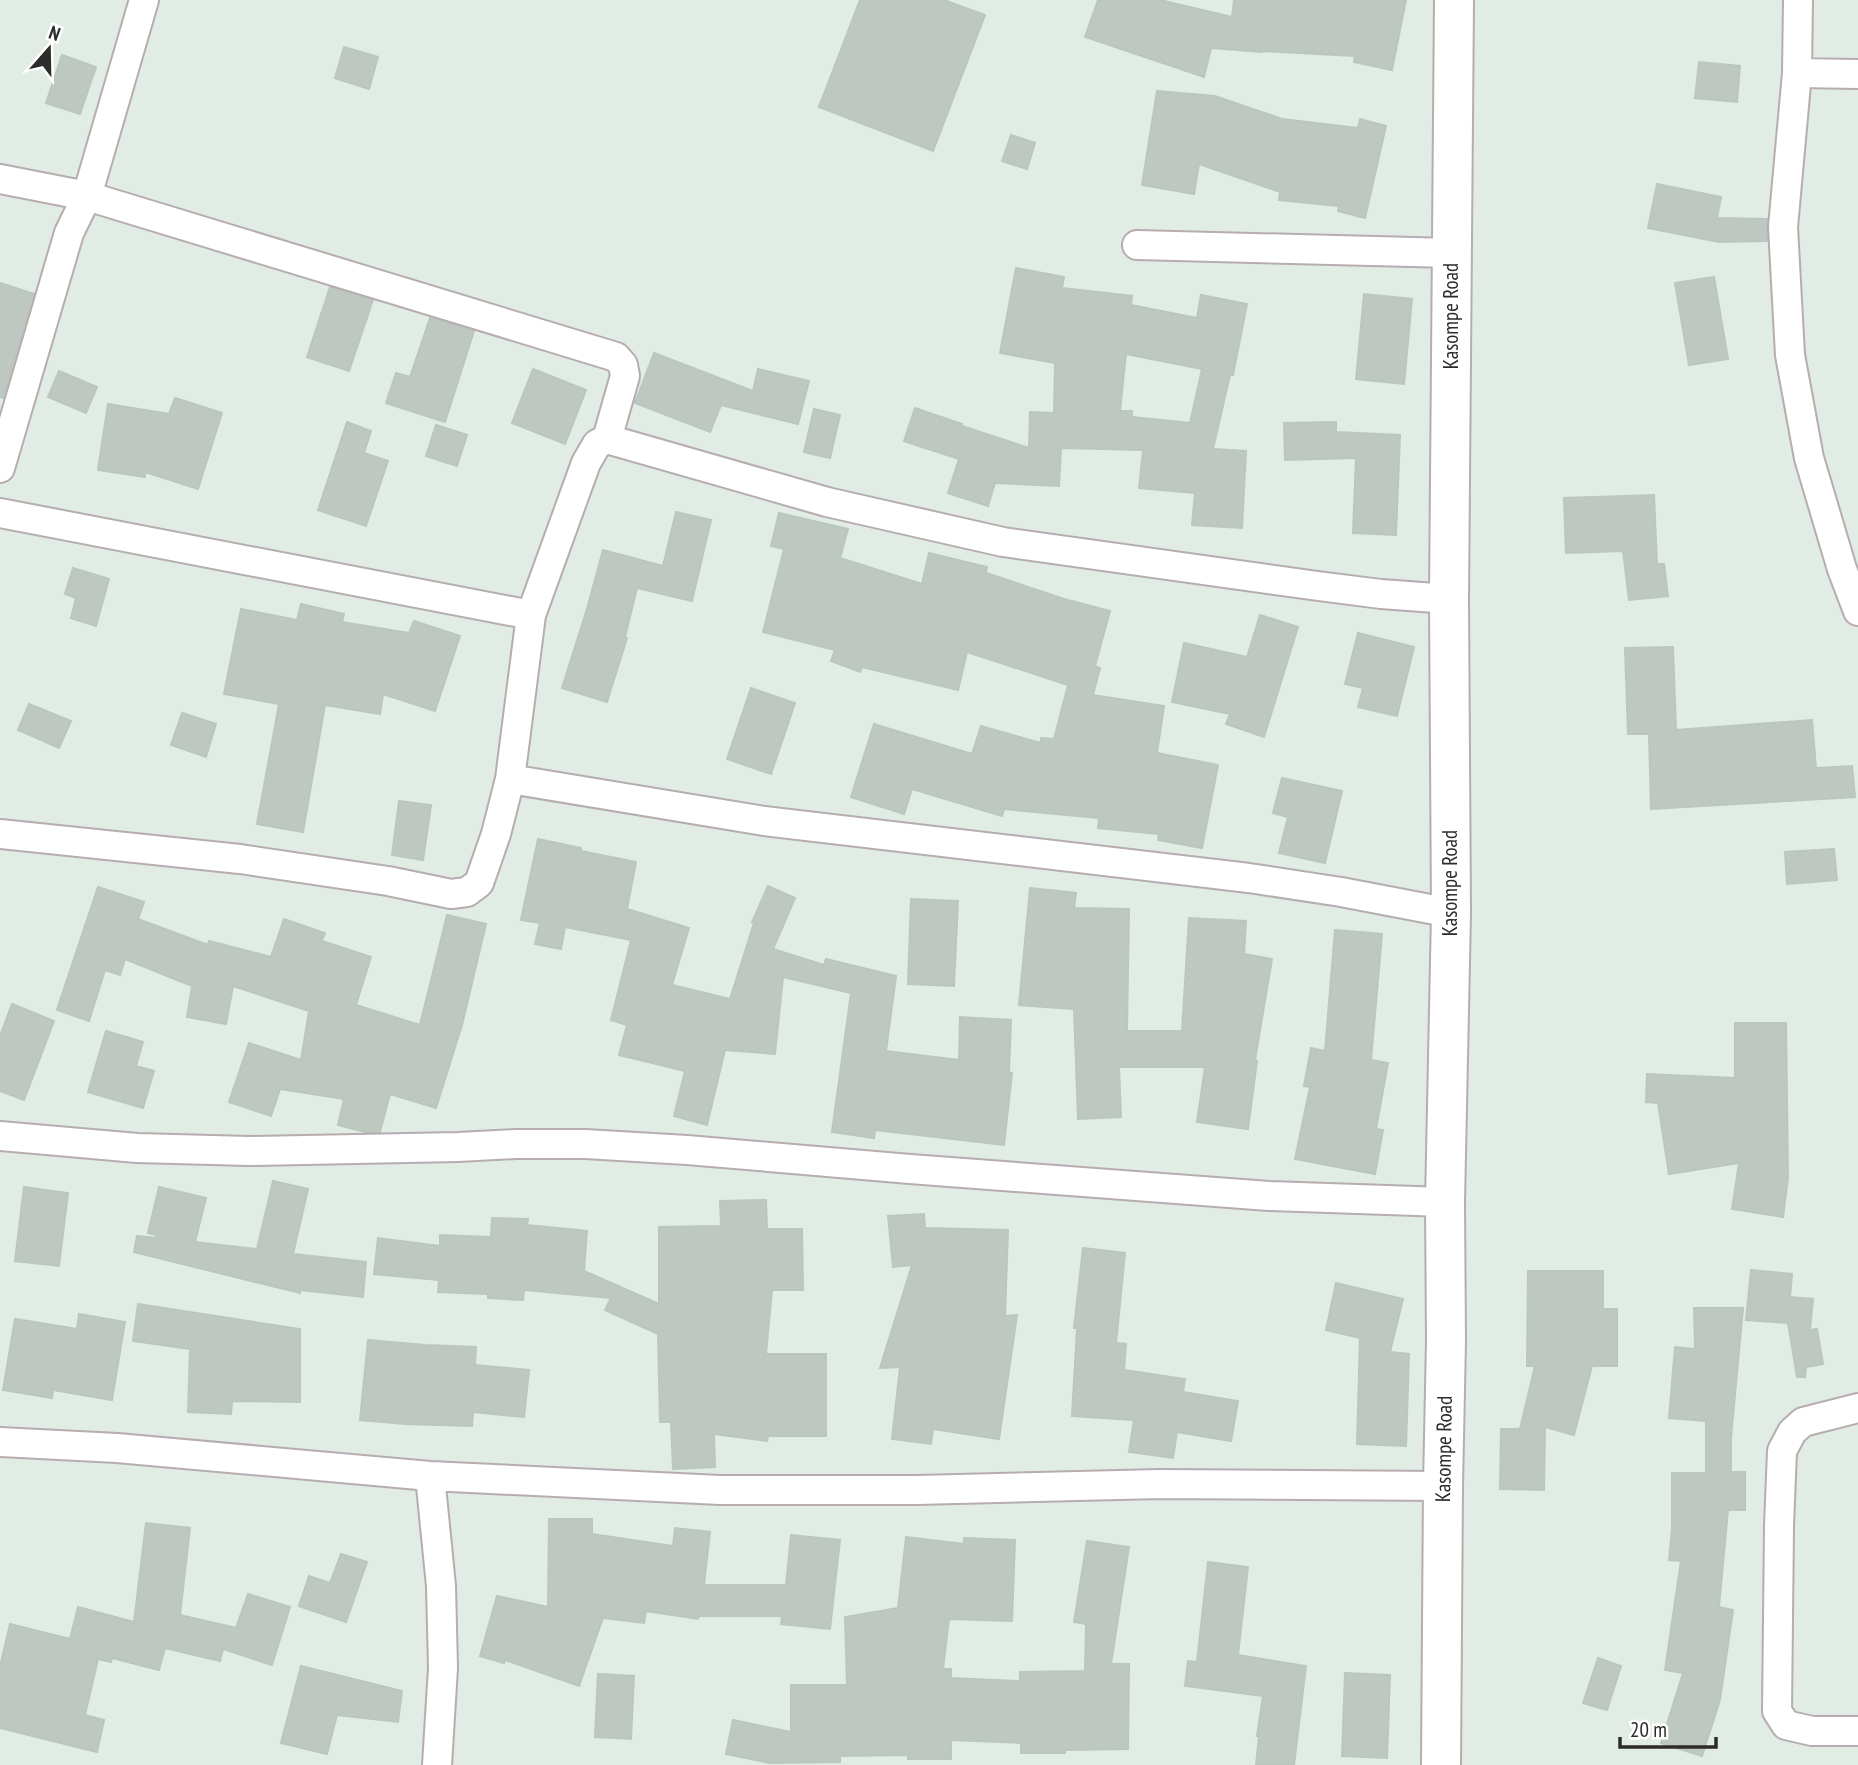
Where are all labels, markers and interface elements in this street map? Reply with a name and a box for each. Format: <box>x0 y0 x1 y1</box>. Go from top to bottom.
north arrow <box>14 14 84 84</box>
text: N <box>46 20 64 46</box>
street label: Kasompe Road <box>1437 263 1464 369</box>
street label: Kasompe Road <box>1436 830 1463 936</box>
street label: Kasompe Road <box>1429 1396 1458 1502</box>
scale bar <box>1620 1706 1716 1750</box>
text: 20 m <box>1630 1716 1667 1743</box>

